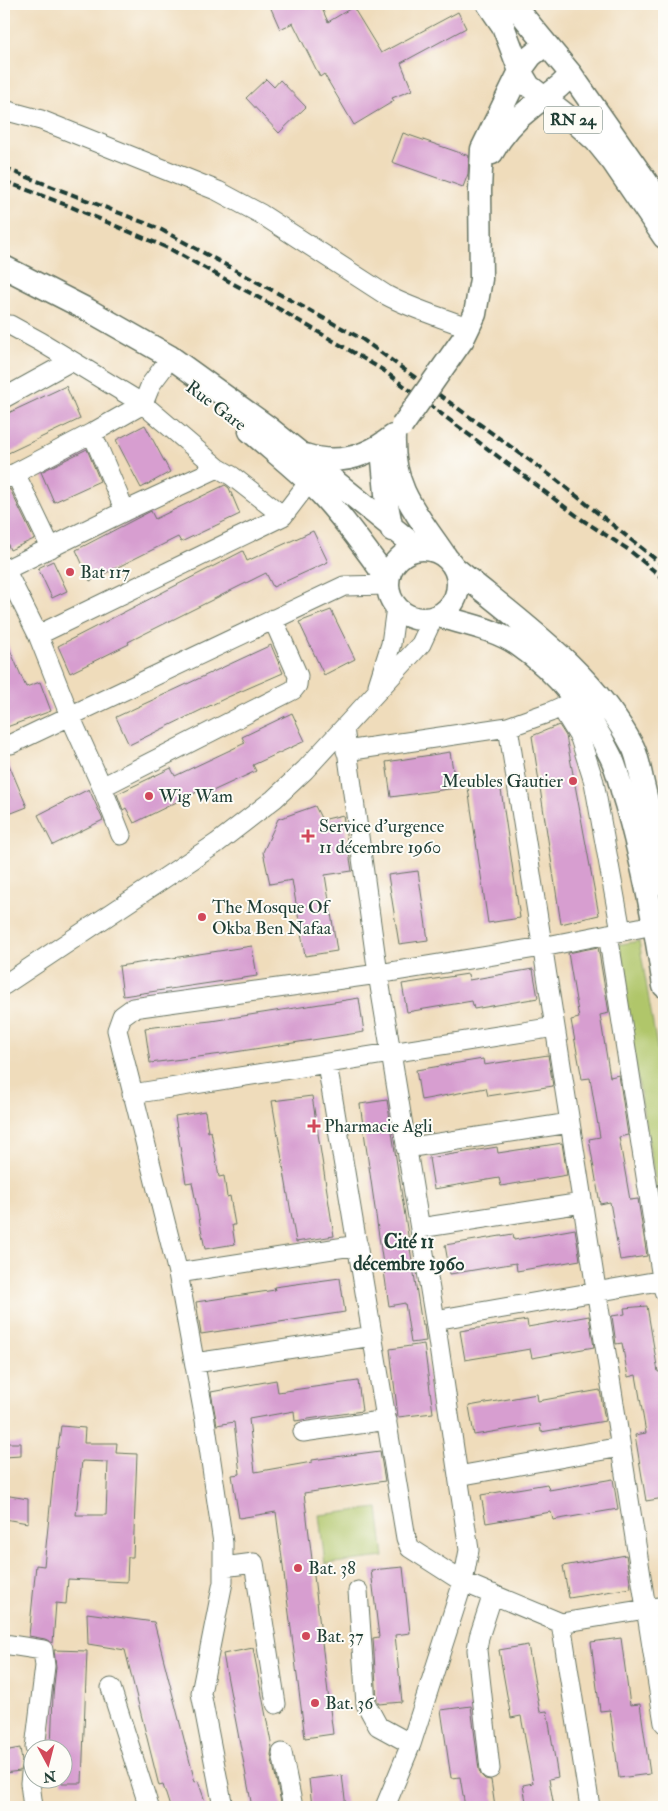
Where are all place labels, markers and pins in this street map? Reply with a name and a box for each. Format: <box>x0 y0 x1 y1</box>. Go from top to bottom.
place label: Bat 117 <box>80 561 130 584</box>
marker: Bat 117 <box>64 566 76 578</box>
place label: Meubles Gautier <box>442 770 563 793</box>
marker: Meubles Gautier <box>567 775 579 787</box>
place label: Wig Wam <box>158 785 233 808</box>
marker: Wig Wam <box>143 790 155 802</box>
place label: Service d'urgence 11 décembre 1960 <box>319 815 445 859</box>
marker: Service d'urgence 11 décembre 1960 <box>301 829 315 843</box>
place label: The Mosque Of Okba Ben Nafaa <box>212 896 332 940</box>
marker: The Mosque Of Okba Ben Nafaa <box>196 911 208 923</box>
place label: Pharmacie Agli <box>324 1115 433 1138</box>
marker: Pharmacie Agli <box>308 1120 320 1132</box>
place label: Bat. 38 <box>308 1557 356 1580</box>
marker: Bat. 38 <box>292 1562 304 1574</box>
place label: Bat. 37 <box>316 1625 364 1648</box>
marker: Bat. 37 <box>300 1630 312 1642</box>
place label: Bat. 36 <box>325 1692 374 1715</box>
marker: Bat. 36 <box>309 1697 321 1709</box>

